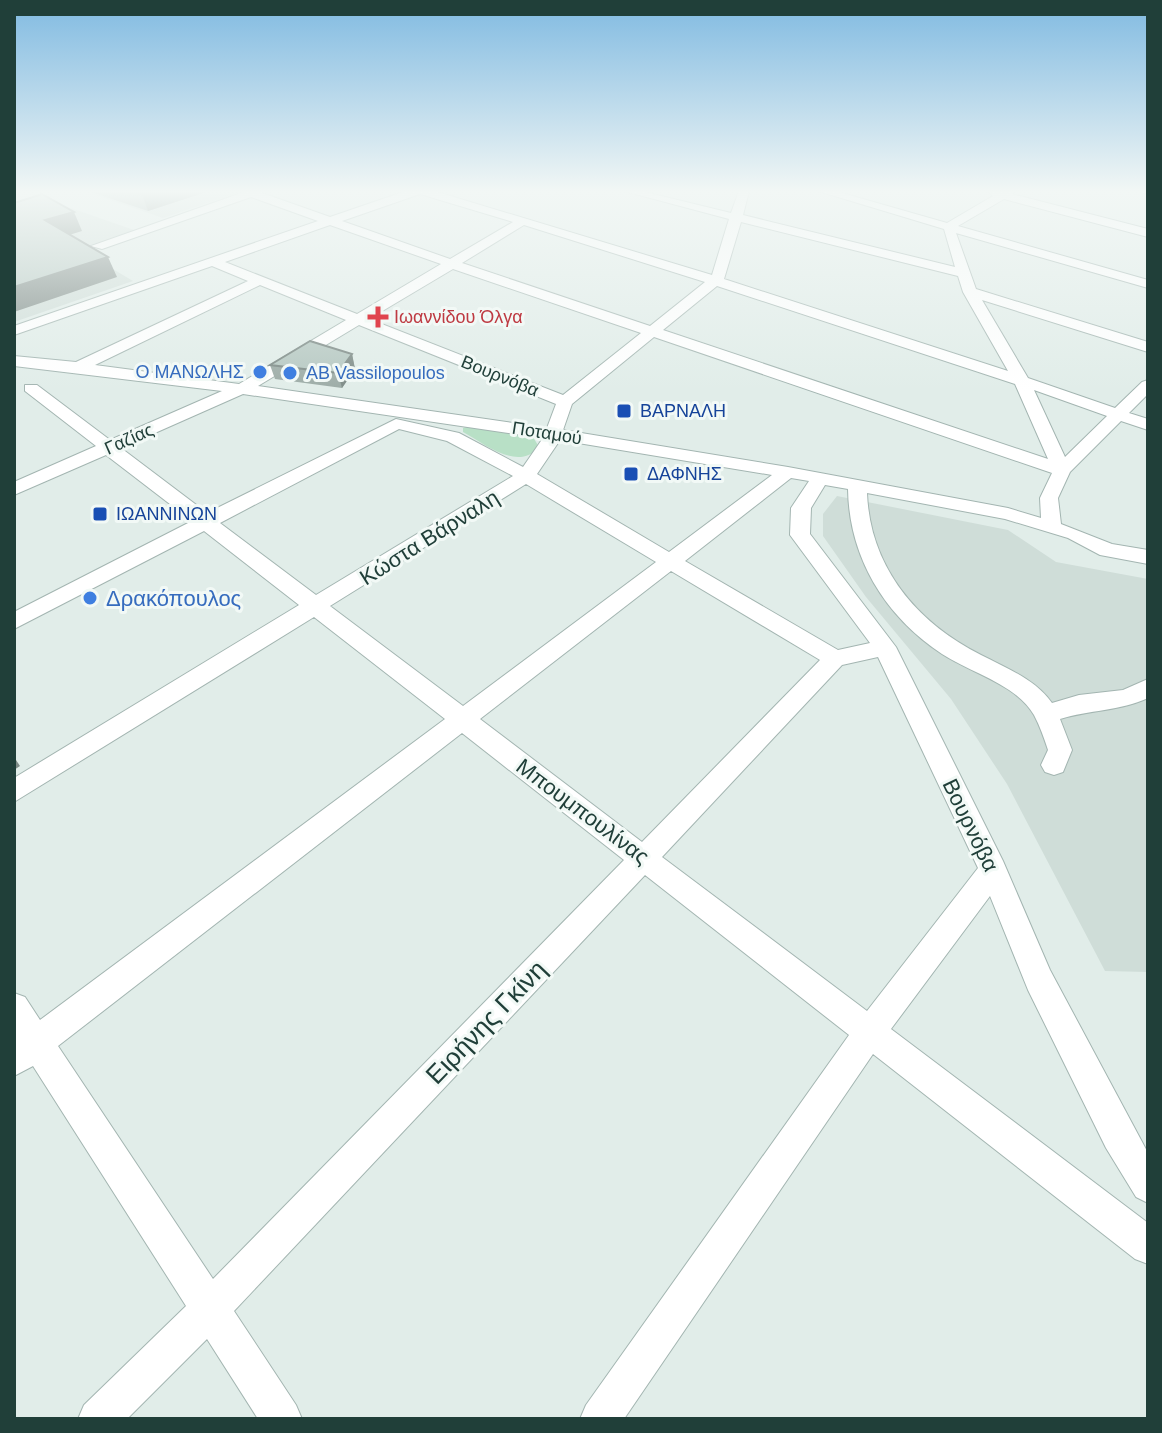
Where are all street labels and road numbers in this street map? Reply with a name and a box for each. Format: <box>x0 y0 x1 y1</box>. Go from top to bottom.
street label: Βουρνόβα <box>458 351 542 401</box>
street label: Ποταμού <box>511 418 583 448</box>
street label: Γαζίας <box>101 419 157 459</box>
street label: Κώστα Βάρναλη <box>355 485 503 590</box>
street label: Μπουμπουλίνας <box>511 753 654 869</box>
street label: Βουρνόβα <box>937 775 1004 876</box>
street label: Ειρήνης Γκίνη <box>420 954 552 1090</box>

